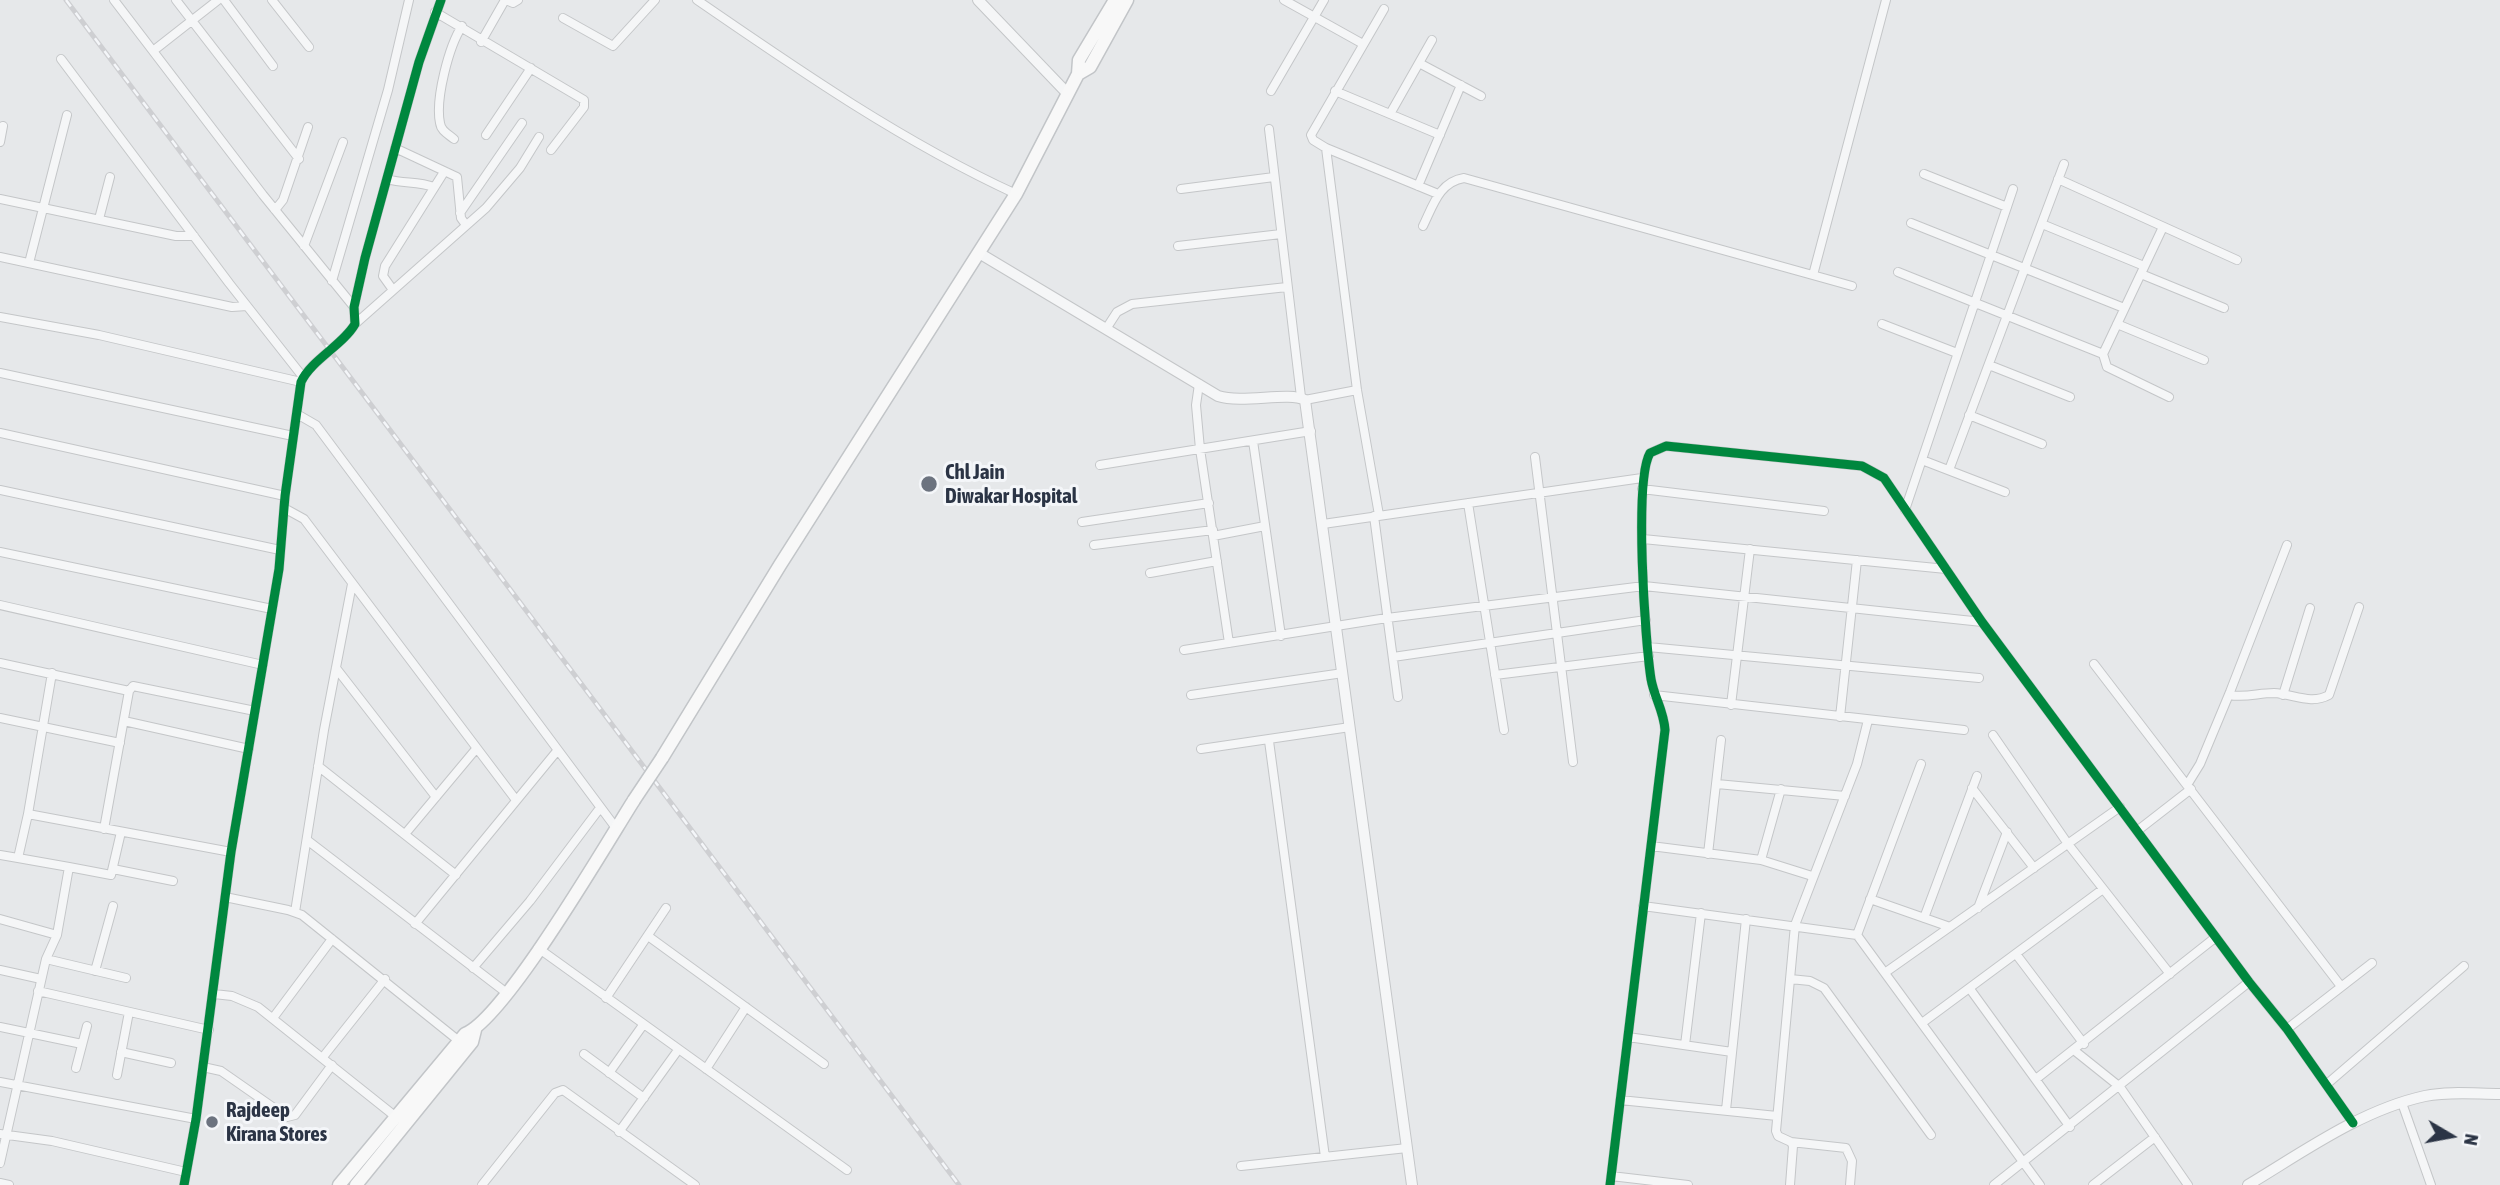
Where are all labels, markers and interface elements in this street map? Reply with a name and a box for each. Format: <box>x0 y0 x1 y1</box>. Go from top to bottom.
place label: Chl Jain Diwakar Hospital <box>945 459 1077 509</box>
marker: Chl Jain Diwakar Hospital <box>919 474 939 494</box>
place label: Rajdeep Kirana Stores <box>226 1097 327 1147</box>
north arrow <box>2416 1101 2486 1171</box>
marker: Rajdeep Kirana Stores <box>204 1114 220 1130</box>
text: N <box>2460 1132 2483 1147</box>

